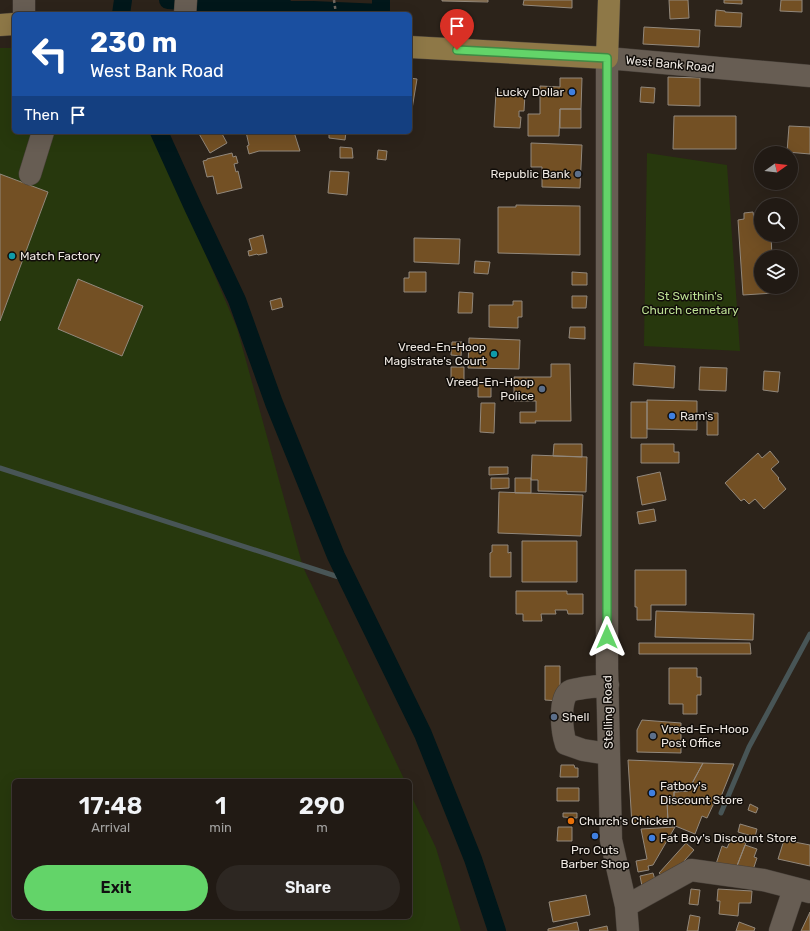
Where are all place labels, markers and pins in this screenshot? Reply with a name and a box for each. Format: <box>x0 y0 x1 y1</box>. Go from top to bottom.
pin <box>440 9 474 50</box>
place label: Lucky Dollar <box>496 85 564 99</box>
marker: Lucky Dollar <box>567 87 577 97</box>
place label: Republic Bank <box>490 167 571 181</box>
marker: Republic Bank <box>573 169 583 179</box>
place label: Match Factory <box>20 249 101 263</box>
marker: Match Factory <box>7 251 17 261</box>
place label: Vreed-En-Hoop Magistrate's Court <box>384 340 486 368</box>
marker: Vreed-En-Hoop Magistrate's Court <box>489 349 499 359</box>
place label: Vreed-En-Hoop Police <box>446 375 534 403</box>
marker: Vreed-En-Hoop Police <box>537 384 547 394</box>
place label: Ram's <box>680 409 713 423</box>
marker: Ram's <box>667 411 677 421</box>
place label: Shell <box>562 710 589 724</box>
marker: Shell <box>549 712 559 722</box>
place label: Vreed-En-Hoop Post Office <box>661 722 749 750</box>
marker: Vreed-En-Hoop Post Office <box>648 731 658 741</box>
place label: Fatboy's Discount Store <box>660 779 743 807</box>
marker: Fatboy's Discount Store <box>647 788 657 798</box>
place label: Church's Chicken <box>579 814 676 828</box>
marker: Church's Chicken <box>566 816 576 826</box>
marker: Pro Cuts Barber Shop <box>590 831 600 841</box>
place label: Fat Boy's Discount Store <box>660 831 797 845</box>
marker: Fat Boy's Discount Store <box>647 833 657 843</box>
place label: Pro Cuts Barber Shop <box>560 843 630 871</box>

